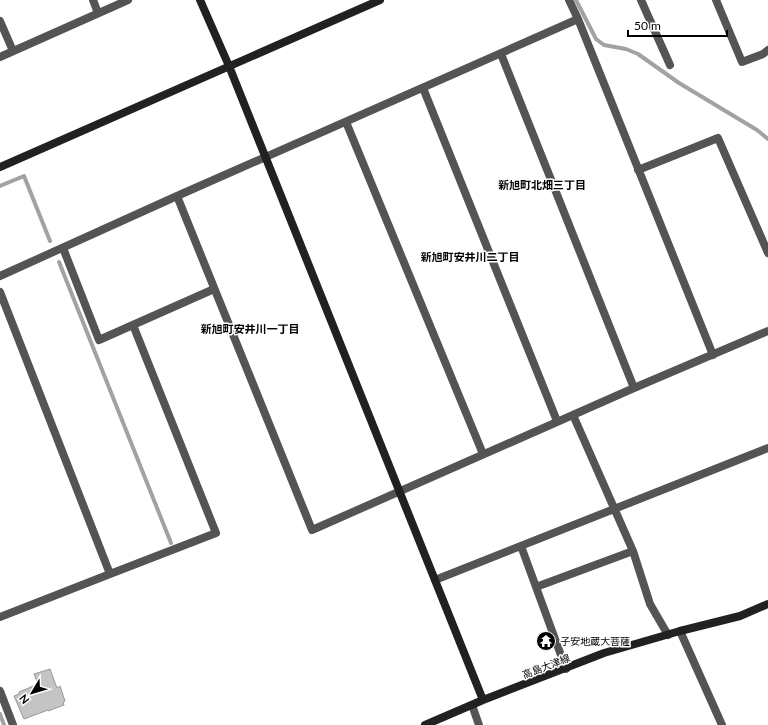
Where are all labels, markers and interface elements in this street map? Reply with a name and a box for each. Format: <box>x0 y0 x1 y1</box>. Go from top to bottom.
scale bar <box>628 12 727 38</box>
text: 50 m <box>634 18 661 33</box>
district label: 新旭町北畑三丁目 <box>498 178 586 191</box>
district label: 新旭町安井川二丁目 <box>421 250 520 263</box>
district label: 新旭町安井川一丁目 <box>201 322 300 335</box>
temple icon: 子安地蔵大菩薩 <box>535 630 557 652</box>
place label: 子安地蔵大菩薩 <box>560 635 630 647</box>
street label: 高島大津線 <box>521 651 571 681</box>
north arrow <box>12 673 52 713</box>
text: N <box>16 692 31 707</box>

